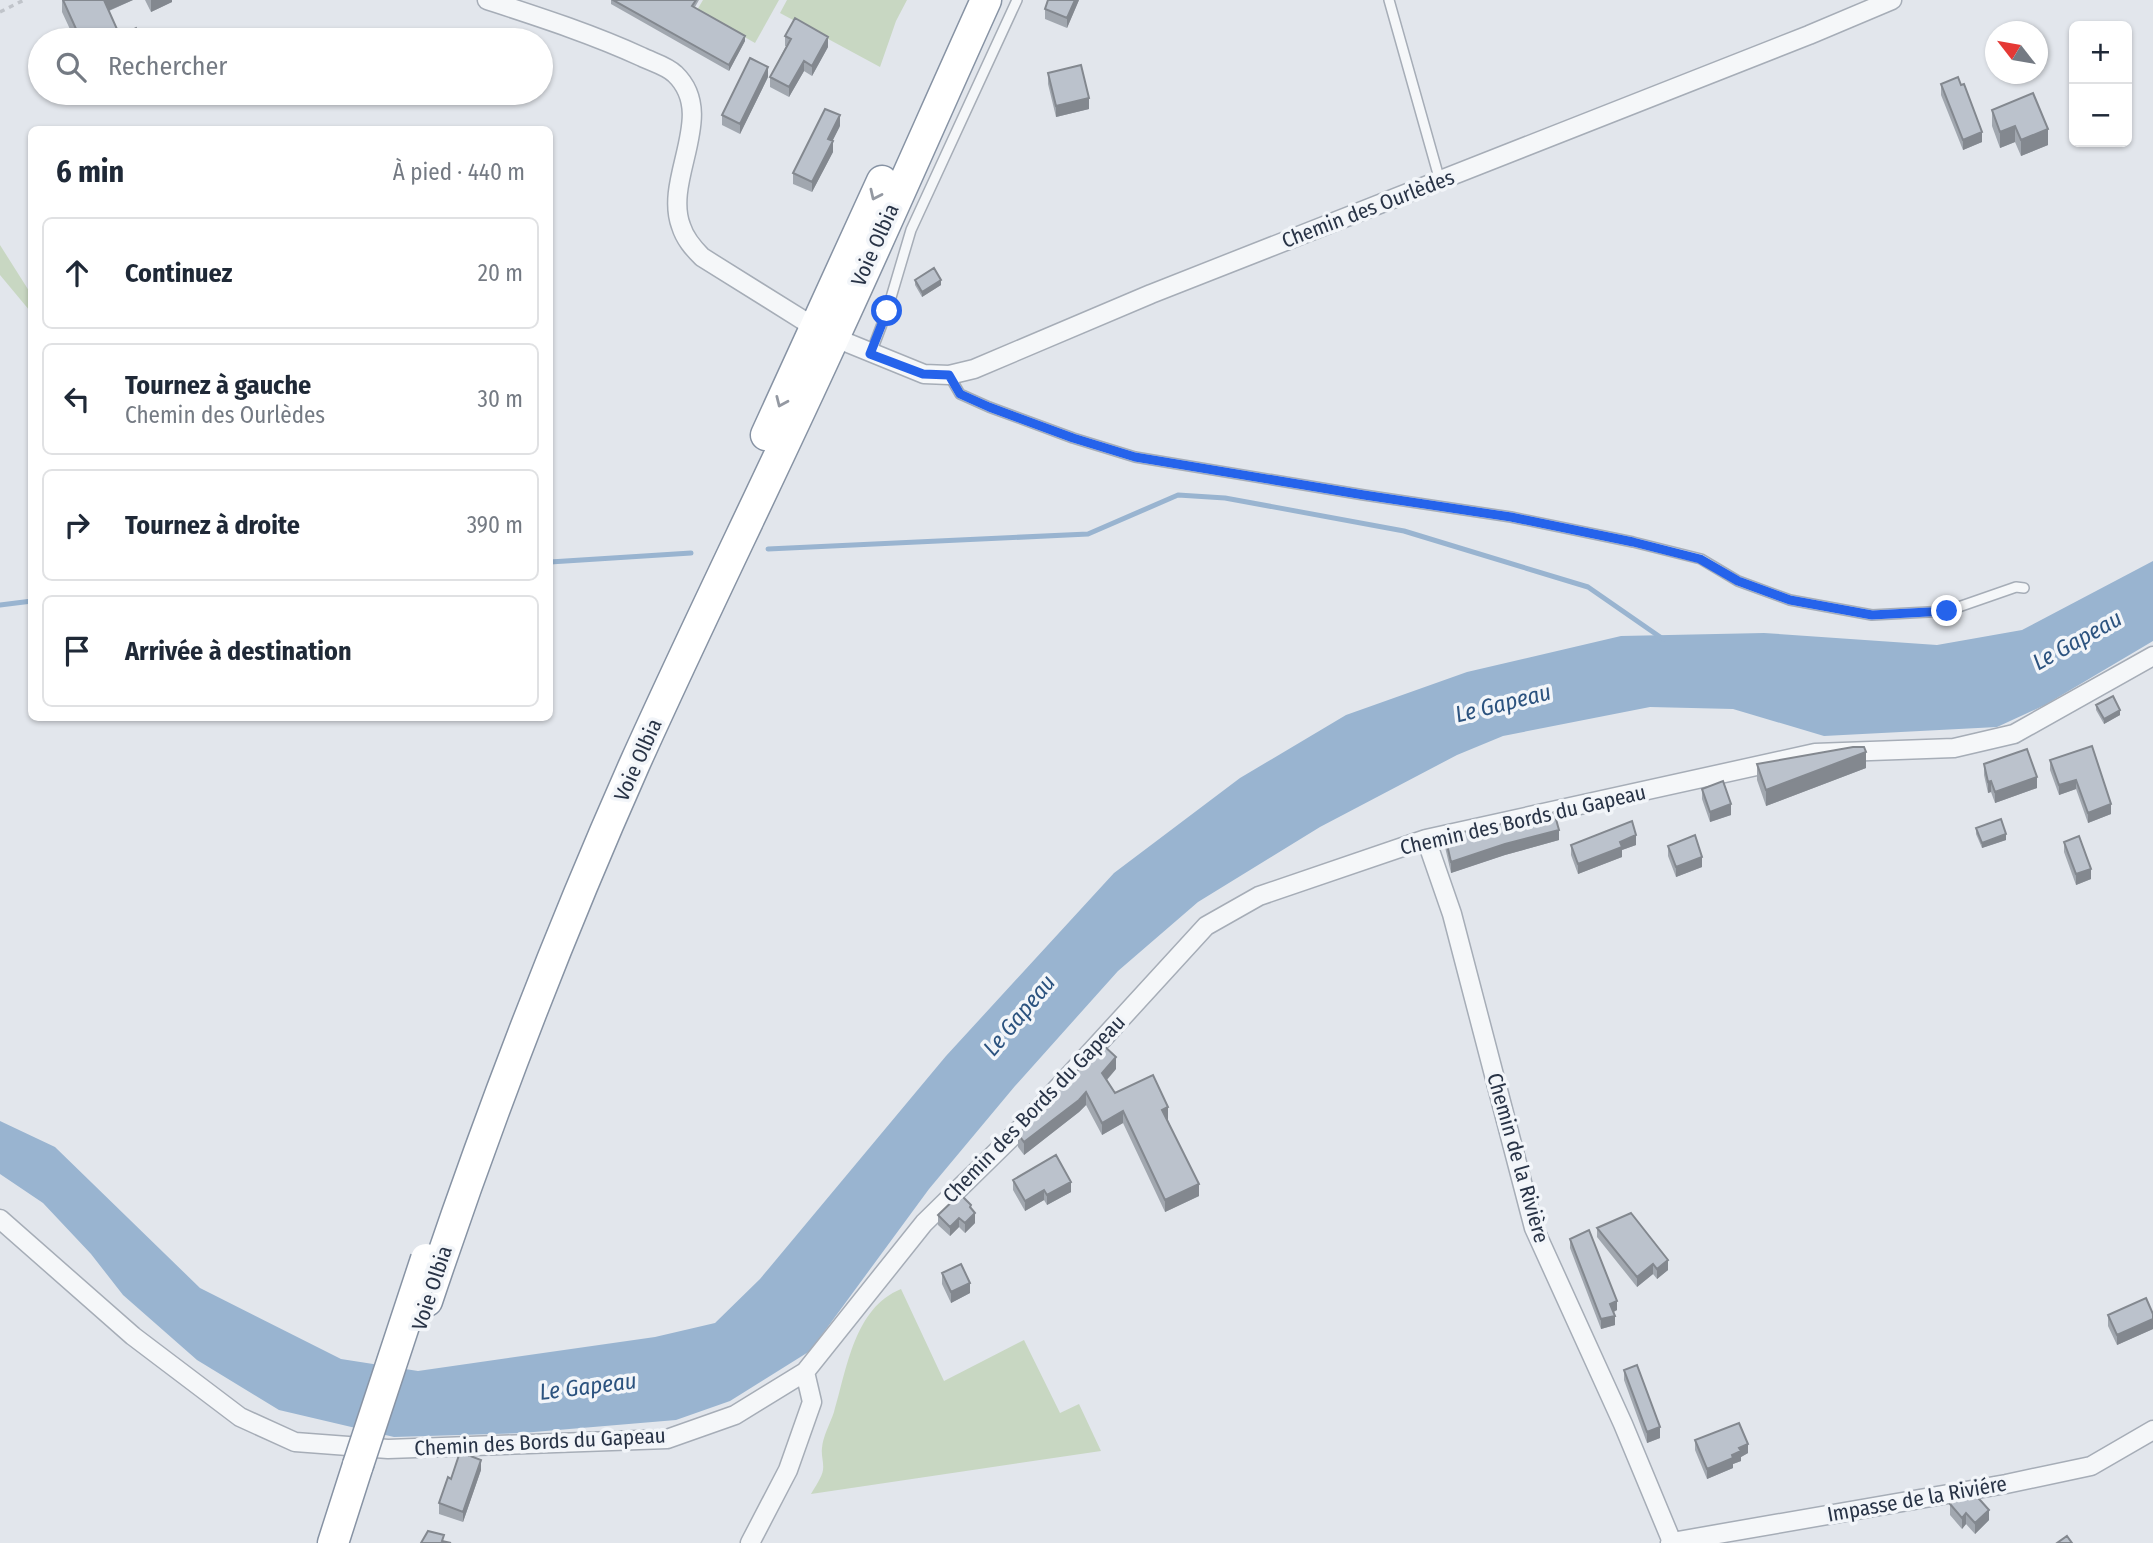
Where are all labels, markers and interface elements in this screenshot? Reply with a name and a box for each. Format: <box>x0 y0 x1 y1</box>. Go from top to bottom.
north arrow <box>1985 21 2048 84</box>
map controls <box>2069 21 2132 147</box>
button: + <box>2069 21 2132 84</box>
search box <box>28 28 553 105</box>
icon: search <box>52 48 90 86</box>
text: Rechercher <box>108 51 227 82</box>
button: − <box>2069 84 2132 147</box>
text: 6 min <box>56 154 124 190</box>
text: À pied · 440 m <box>393 158 525 186</box>
street label: Chemin des Ourlèdes <box>1278 164 1458 254</box>
one-way arrow <box>869 187 883 200</box>
street label: Voie Olbia <box>845 200 905 290</box>
icon: ahead <box>58 254 96 292</box>
text: Continuez <box>125 258 232 289</box>
text: 20 m <box>478 259 523 287</box>
route start <box>871 295 902 326</box>
text: Tournez à gauche <box>125 370 311 401</box>
icon: left <box>58 380 96 418</box>
text: 30 m <box>478 385 523 413</box>
one-way arrow <box>775 395 789 407</box>
text: Chemin des Ourlèdes <box>125 401 325 429</box>
icon: right <box>58 506 96 544</box>
text: Tournez à droite <box>125 510 300 541</box>
text: 390 m <box>467 511 523 539</box>
route end <box>1931 595 1962 626</box>
water label: Le Gapeau <box>2028 604 2126 676</box>
icon: arrive <box>58 632 96 670</box>
text: Arrivée à destination <box>125 636 352 667</box>
water label: Le Gapeau <box>1452 678 1554 728</box>
street label: Voie Olbia <box>608 715 668 805</box>
street label: Chemin des Bords du Gapeau <box>1398 779 1648 861</box>
water label: Le Gapeau <box>977 969 1061 1061</box>
street label: Chemin des Bords du Gapeau <box>937 1010 1131 1208</box>
street label: Chemin de la Rivière <box>1481 1070 1555 1246</box>
street label: Voie Olbia <box>406 1242 458 1334</box>
water label: Le Gapeau <box>538 1366 638 1406</box>
street label: Chemin des Bords du Gapeau <box>414 1422 666 1462</box>
street label: Impasse de la Riviére <box>1825 1470 2009 1528</box>

